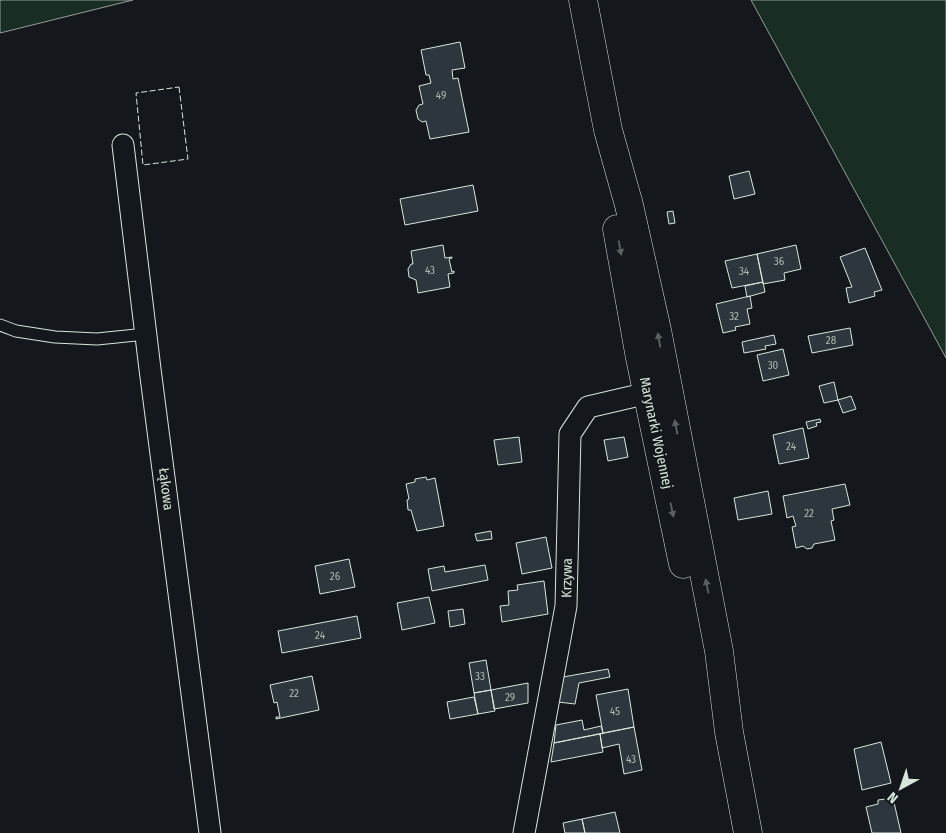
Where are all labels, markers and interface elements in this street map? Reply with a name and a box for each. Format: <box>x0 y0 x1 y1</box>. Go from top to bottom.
house number: 49 <box>436 89 446 102</box>
one-way arrow <box>616 240 624 256</box>
house number: 36 <box>774 255 785 268</box>
house number: 43 <box>425 264 435 277</box>
house number: 34 <box>739 265 750 278</box>
house number: 32 <box>729 310 739 323</box>
one-way arrow <box>655 333 663 348</box>
house number: 28 <box>826 334 837 347</box>
house number: 30 <box>768 359 779 372</box>
street label: Marynarki Wojennej <box>636 376 676 490</box>
one-way arrow <box>671 418 679 434</box>
house number: 24 <box>786 440 797 453</box>
street label: Łąkowa <box>155 467 177 511</box>
one-way arrow <box>668 503 676 518</box>
house number: 22 <box>804 507 814 520</box>
street label: Krzywa <box>558 558 576 598</box>
house number: 26 <box>330 570 341 583</box>
one-way arrow <box>702 578 710 594</box>
house number: 24 <box>315 629 326 642</box>
house number: 33 <box>475 670 485 683</box>
house number: 22 <box>289 687 299 700</box>
house number: 29 <box>505 691 515 704</box>
house number: 45 <box>610 705 620 718</box>
house number: 43 <box>626 753 636 766</box>
north arrow <box>876 763 926 813</box>
text: N <box>884 788 902 807</box>

